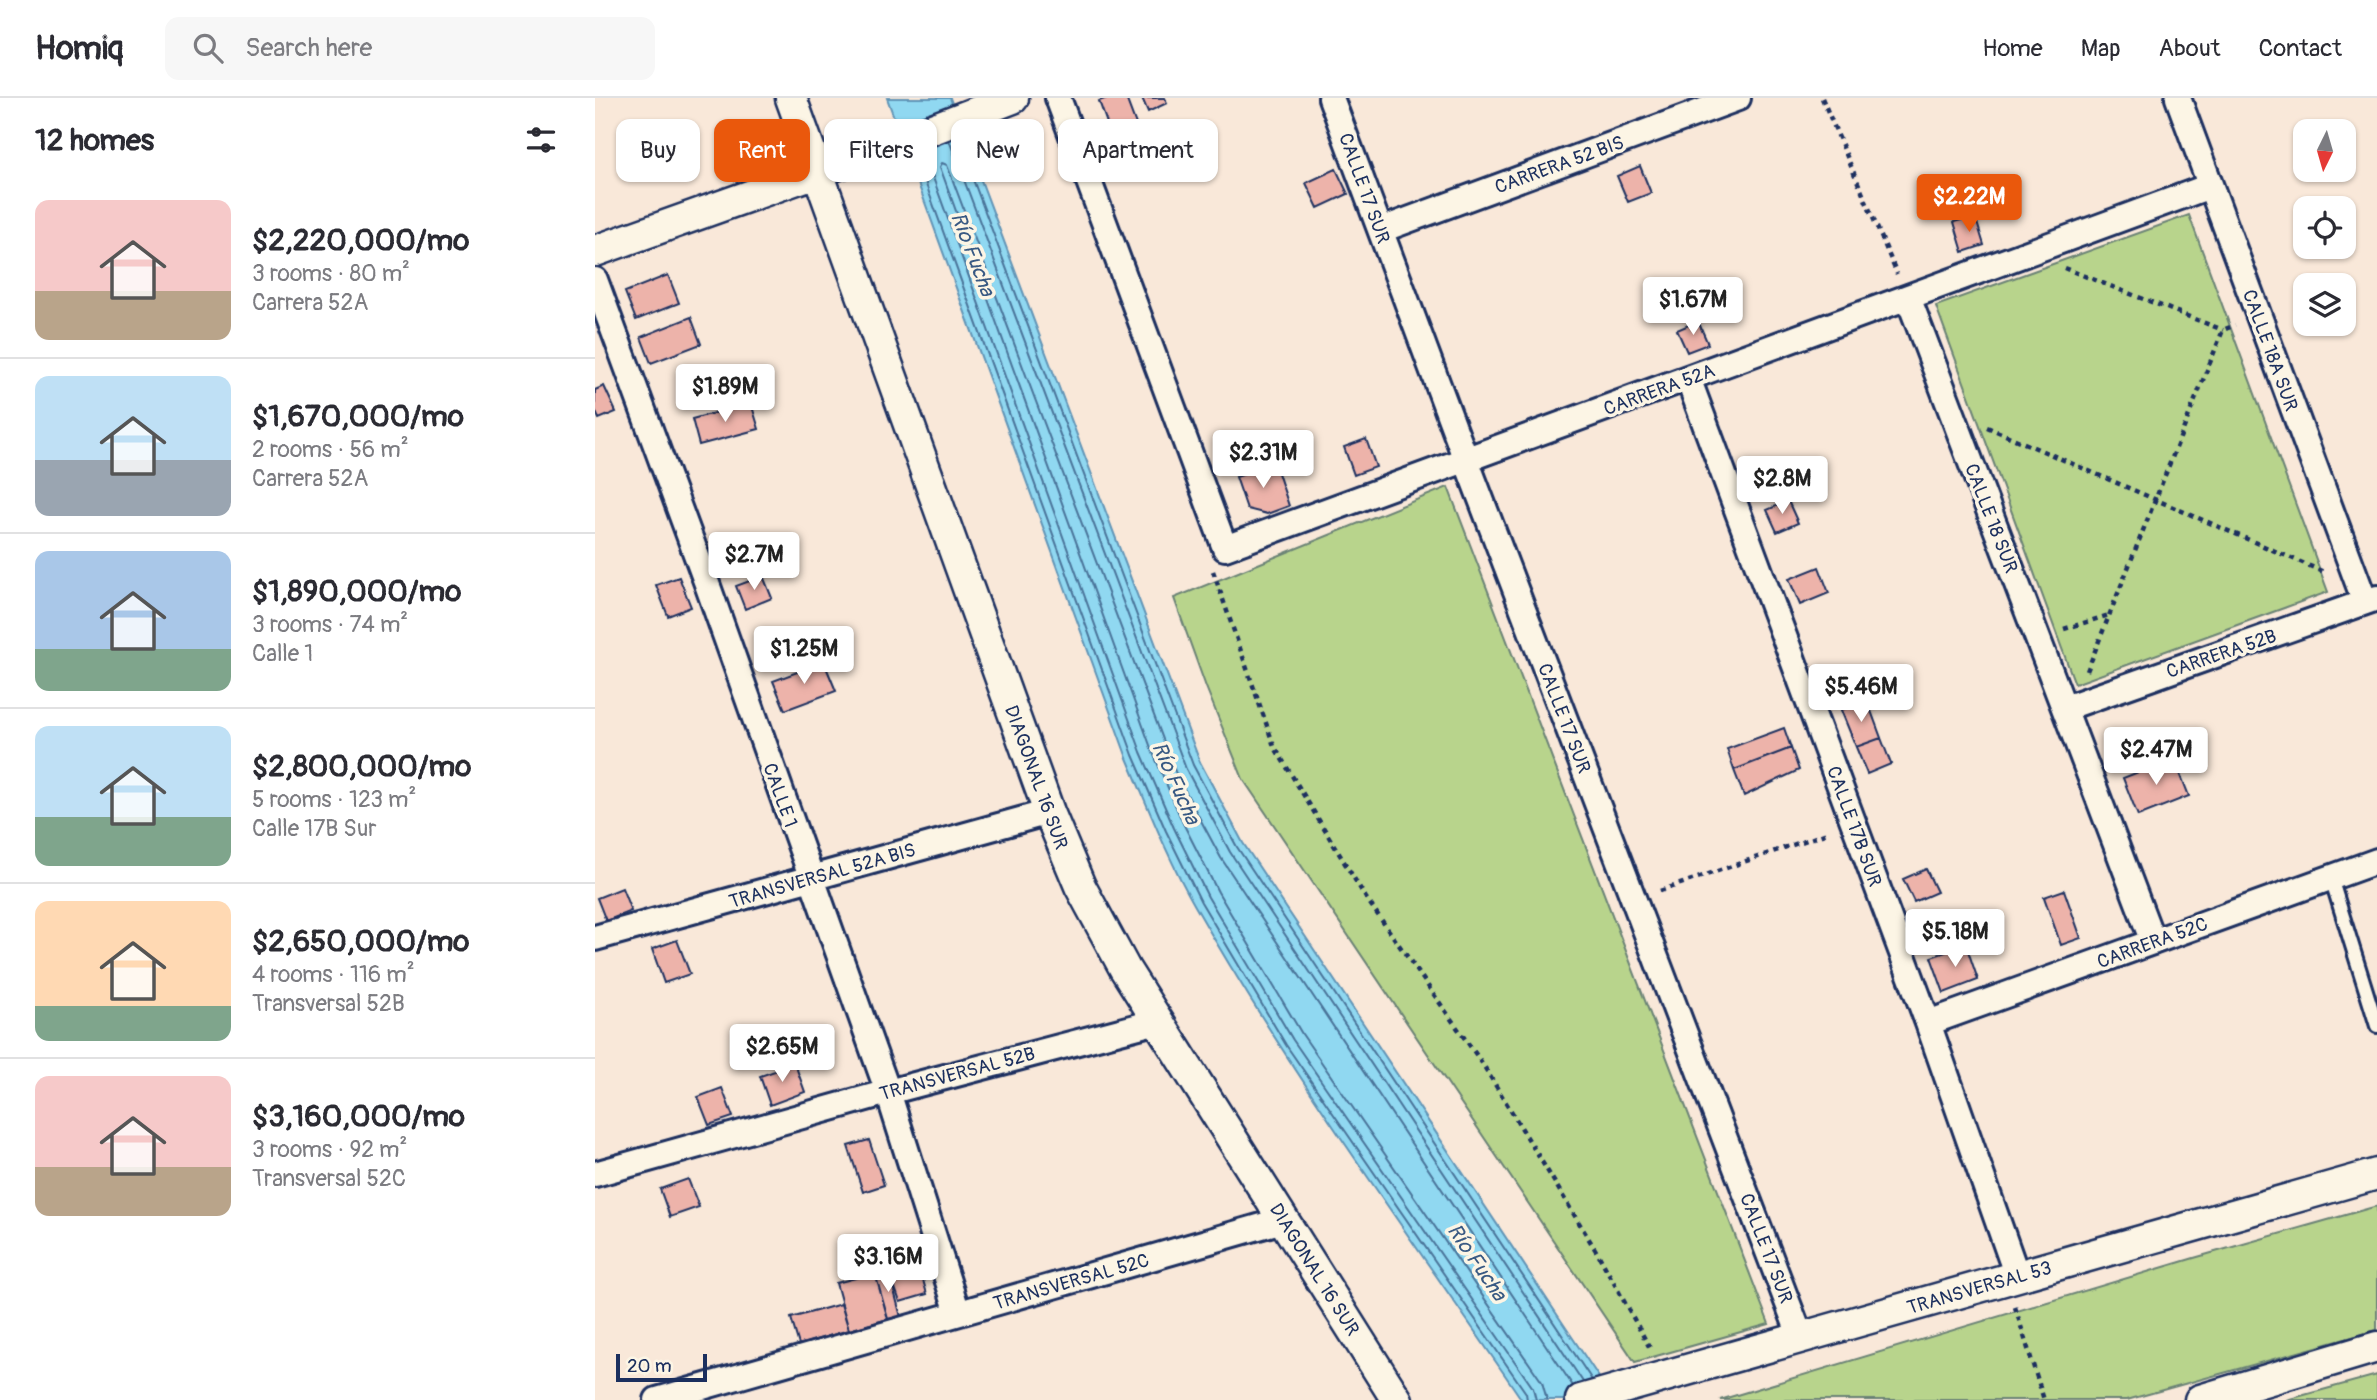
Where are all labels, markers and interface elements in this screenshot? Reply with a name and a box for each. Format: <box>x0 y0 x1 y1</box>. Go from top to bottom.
search box <box>165 17 655 80</box>
text: Homiq <box>35 28 123 69</box>
icon: search <box>189 29 227 67</box>
text: Search here <box>245 32 372 64</box>
text: Home <box>1982 34 2043 63</box>
text: Map <box>2081 34 2121 63</box>
text: About <box>2159 34 2221 63</box>
text: Contact <box>2259 34 2342 63</box>
chip: Buy <box>616 119 700 182</box>
chip: Rent <box>714 119 810 182</box>
chip: Filters <box>824 119 937 182</box>
chip: New <box>951 119 1044 182</box>
chip: Apartment <box>1058 119 1218 182</box>
north arrow <box>2293 119 2355 182</box>
map controls <box>2293 119 2356 336</box>
icon: filters <box>522 121 560 159</box>
text: 12 homes <box>35 122 154 159</box>
street label: CALLE 17 SUR <box>1333 130 1395 247</box>
street label: CARRERA 52 BIS <box>1492 130 1627 199</box>
pin: $2.22M <box>1912 174 2026 234</box>
text: $2.22M <box>1933 182 2005 211</box>
button: locate <box>2293 196 2356 259</box>
water label: Río Fucha <box>944 209 1001 301</box>
text: $2,220,000/mo <box>252 222 469 259</box>
icon: home <box>91 228 175 312</box>
text: 3 rooms · 80 m² <box>252 259 410 288</box>
button: layers <box>2293 273 2356 336</box>
pin: $1.67M <box>1636 278 1750 337</box>
text: $1.67M <box>1659 285 1727 314</box>
street label: CALLE 18A SUR <box>2237 286 2303 414</box>
text: Carrera 52A <box>252 288 368 317</box>
street label: CARRERA 52A <box>1600 359 1718 421</box>
pin: $1.89M <box>668 364 782 424</box>
text: $1.89M <box>692 372 758 401</box>
text: $1,670,000/mo <box>252 398 464 435</box>
icon: home <box>91 404 175 488</box>
pin: $2.31M <box>1206 430 1320 490</box>
text: 2 rooms · 56 m² <box>252 435 409 464</box>
text: $2.31M <box>1229 438 1297 467</box>
pin: $2.8M <box>1733 456 1831 516</box>
street label: CALLE 18 SUR <box>1959 460 2023 576</box>
text: Carrera 52A <box>252 464 368 493</box>
text: $2.8M <box>1753 464 1811 493</box>
pin: $2.7M <box>705 532 803 592</box>
text: $2.7M <box>724 540 784 569</box>
text: $1,890,000/mo <box>252 573 461 610</box>
icon: home <box>91 579 175 663</box>
text: 3 rooms · 74 m² <box>252 610 408 639</box>
street label: CARRERA 52B <box>2163 624 2280 684</box>
pin: $1.25M <box>747 626 861 686</box>
text: $1.25M <box>770 634 838 663</box>
text: Calle 1 <box>252 639 313 668</box>
street label: CALLE 17 SUR <box>1532 660 1596 777</box>
pin: $5.46M <box>1804 664 1918 724</box>
text: $5.46M <box>1824 672 1898 701</box>
street label: DIAGONAL 16 SUR <box>999 702 1073 853</box>
pin: $2.47M <box>2099 728 2213 787</box>
text: $2.47M <box>2120 735 2192 764</box>
water label: Río Fucha <box>1145 738 1206 830</box>
text: $2,800,000/mo <box>252 748 471 785</box>
icon: home <box>91 754 175 838</box>
street label: CALLE 1 <box>757 760 803 831</box>
street label: CALLE 17B SUR <box>1821 763 1887 890</box>
text: 5 rooms · 123 m² <box>252 785 416 814</box>
text: Calle 17B Sur <box>252 814 377 843</box>
street label: TRANSVERSAL 52A BIS <box>726 838 918 914</box>
pin: $5.18M <box>1898 910 2012 969</box>
street label: CARRERA 52C <box>2094 912 2211 974</box>
text: $5.18M <box>1921 917 1989 946</box>
text: $2,650,000/mo <box>252 923 469 960</box>
icon: home <box>91 929 175 1013</box>
text: 4 rooms · 116 m² <box>252 960 415 989</box>
text: Transversal 52B <box>252 989 405 1018</box>
pin: $2.65M <box>725 1024 839 1084</box>
text: $2.65M <box>746 1032 818 1061</box>
street label: TRANSVERSAL 52B <box>877 1042 1038 1106</box>
text: $3,160,000/mo <box>252 1098 465 1135</box>
icon: home <box>91 1104 175 1188</box>
text: 3 rooms · 92 m² <box>252 1135 407 1164</box>
text: Transversal 52C <box>252 1164 406 1193</box>
street label: CALLE 17 SUR <box>1734 1190 1798 1307</box>
street label: DIAGONAL 16 SUR <box>1264 1199 1364 1340</box>
water label: Río Fucha <box>1441 1219 1513 1307</box>
pin: $3.16M <box>831 1234 945 1294</box>
text: $3.16M <box>853 1242 923 1271</box>
street label: TRANSVERSAL 52C <box>991 1248 1152 1316</box>
street label: TRANSVERSAL 53 <box>1904 1256 2054 1320</box>
scale bar <box>616 1351 707 1383</box>
text: 20 m <box>627 1354 672 1378</box>

